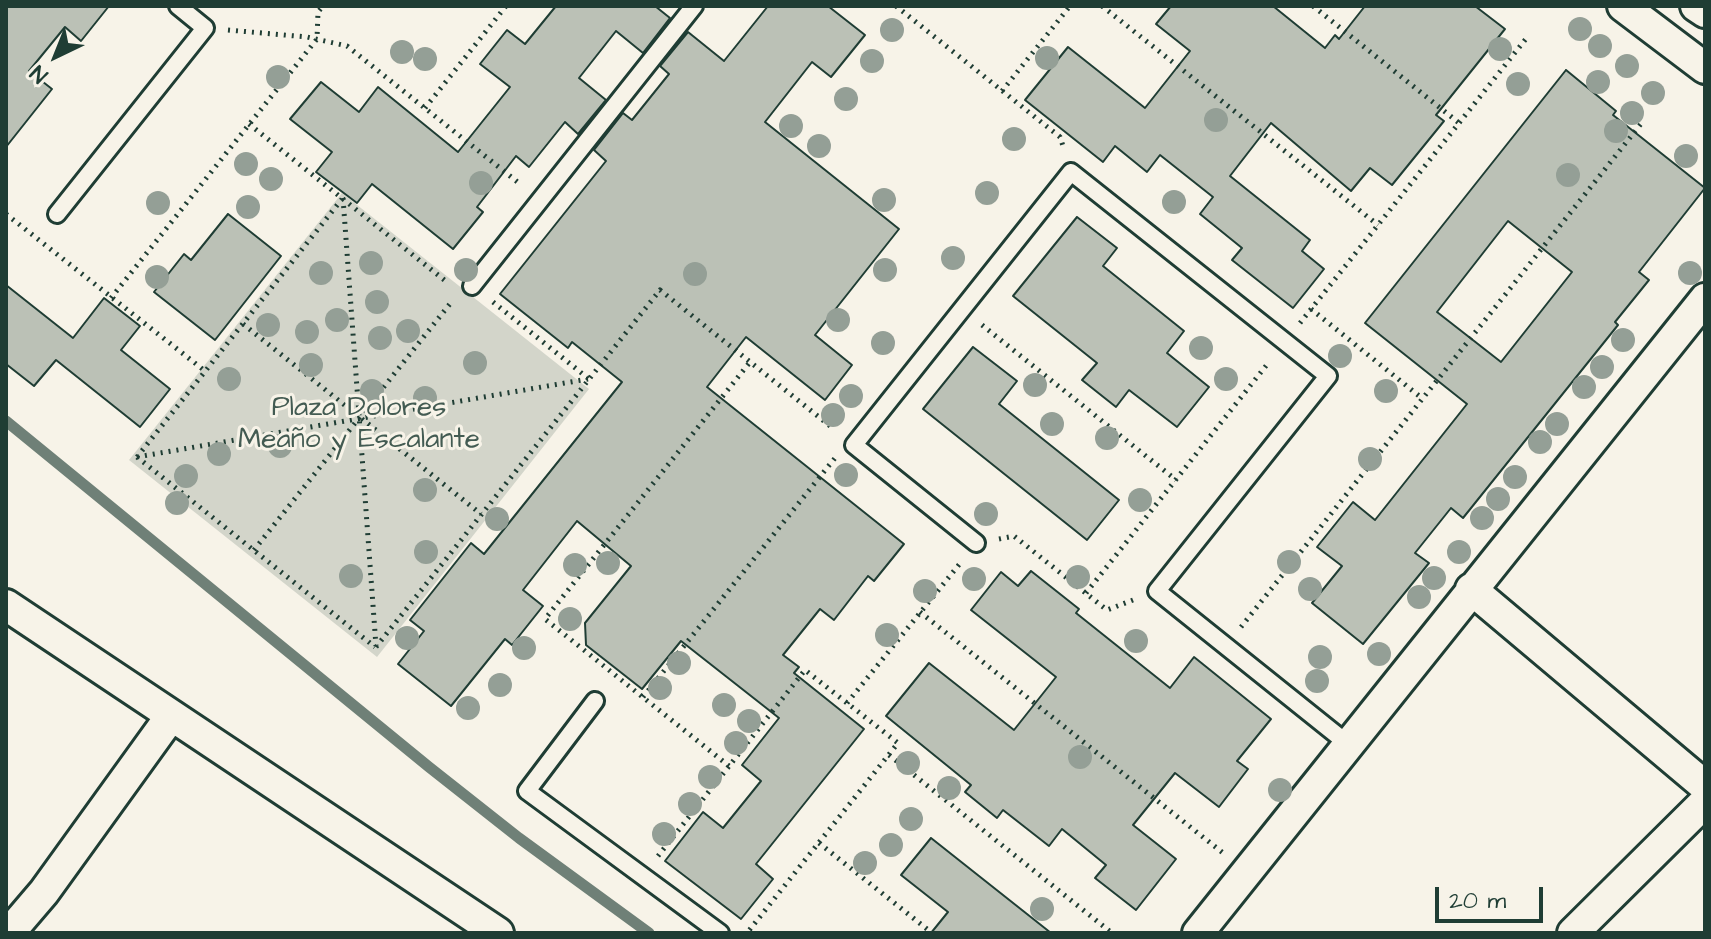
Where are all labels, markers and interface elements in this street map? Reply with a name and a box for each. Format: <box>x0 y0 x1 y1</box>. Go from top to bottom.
north arrow <box>16 16 96 96</box>
text: N <box>24 58 55 90</box>
park label: Plaza Dolores Meaño y Escalante <box>238 392 480 458</box>
scale bar <box>1439 871 1547 921</box>
text: 20 m <box>1449 884 1506 918</box>

